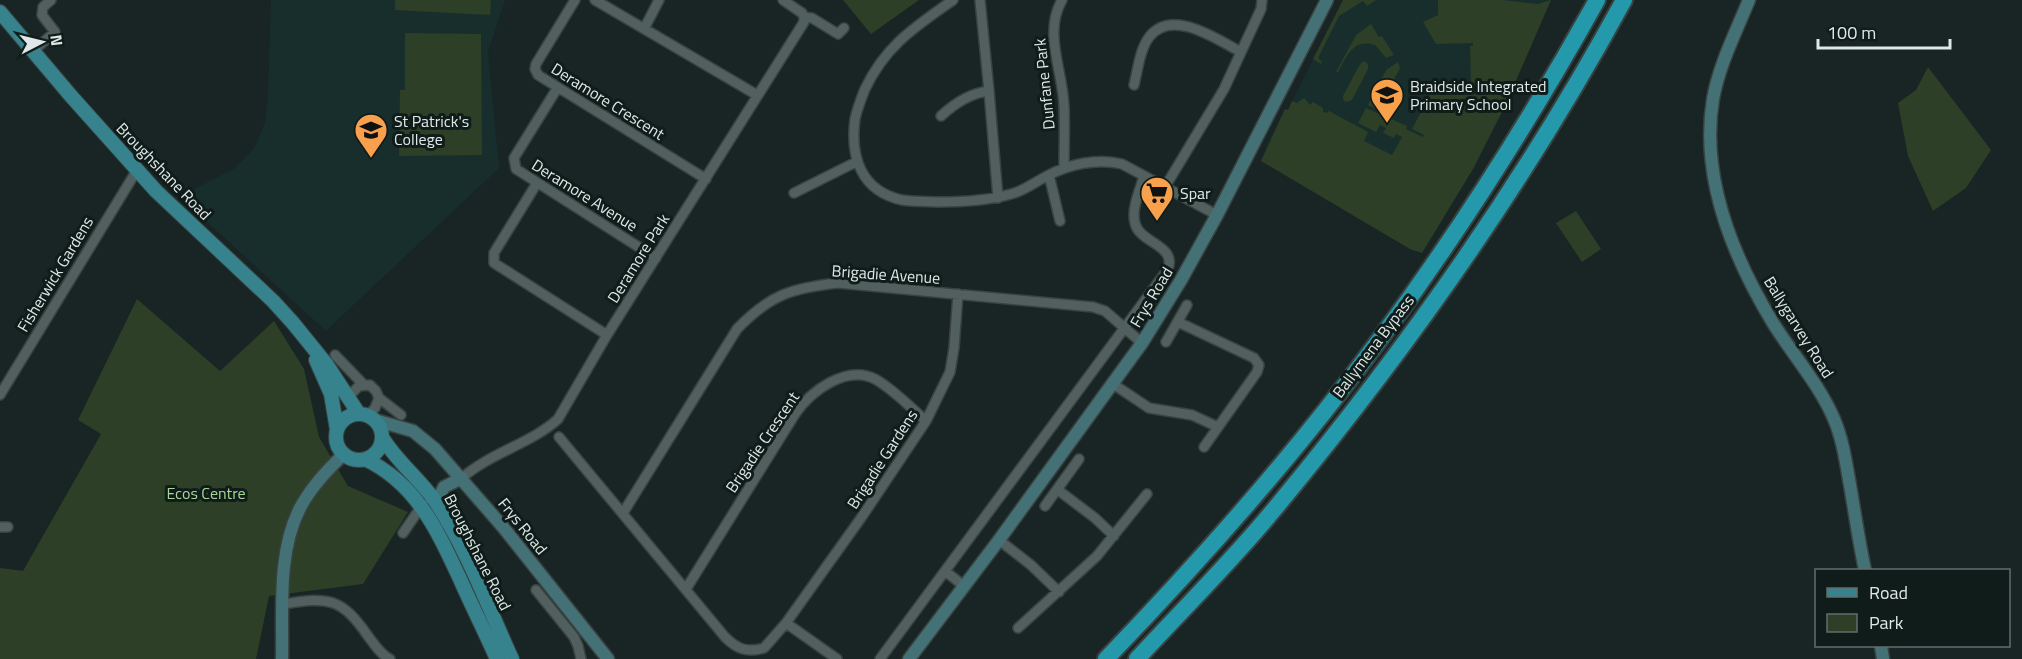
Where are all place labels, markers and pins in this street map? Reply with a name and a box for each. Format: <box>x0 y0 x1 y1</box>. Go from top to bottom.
place label: Braidside Integrated Primary School <box>1410 74 1547 116</box>
school or university icon: Braidside Integrated Primary School <box>1369 77 1405 124</box>
place label: St Patrick's College <box>394 109 469 151</box>
school or university icon: St Patrick's College <box>353 112 389 159</box>
supermarket icon: Spar <box>1139 175 1175 222</box>
place label: Spar <box>1180 181 1211 205</box>

